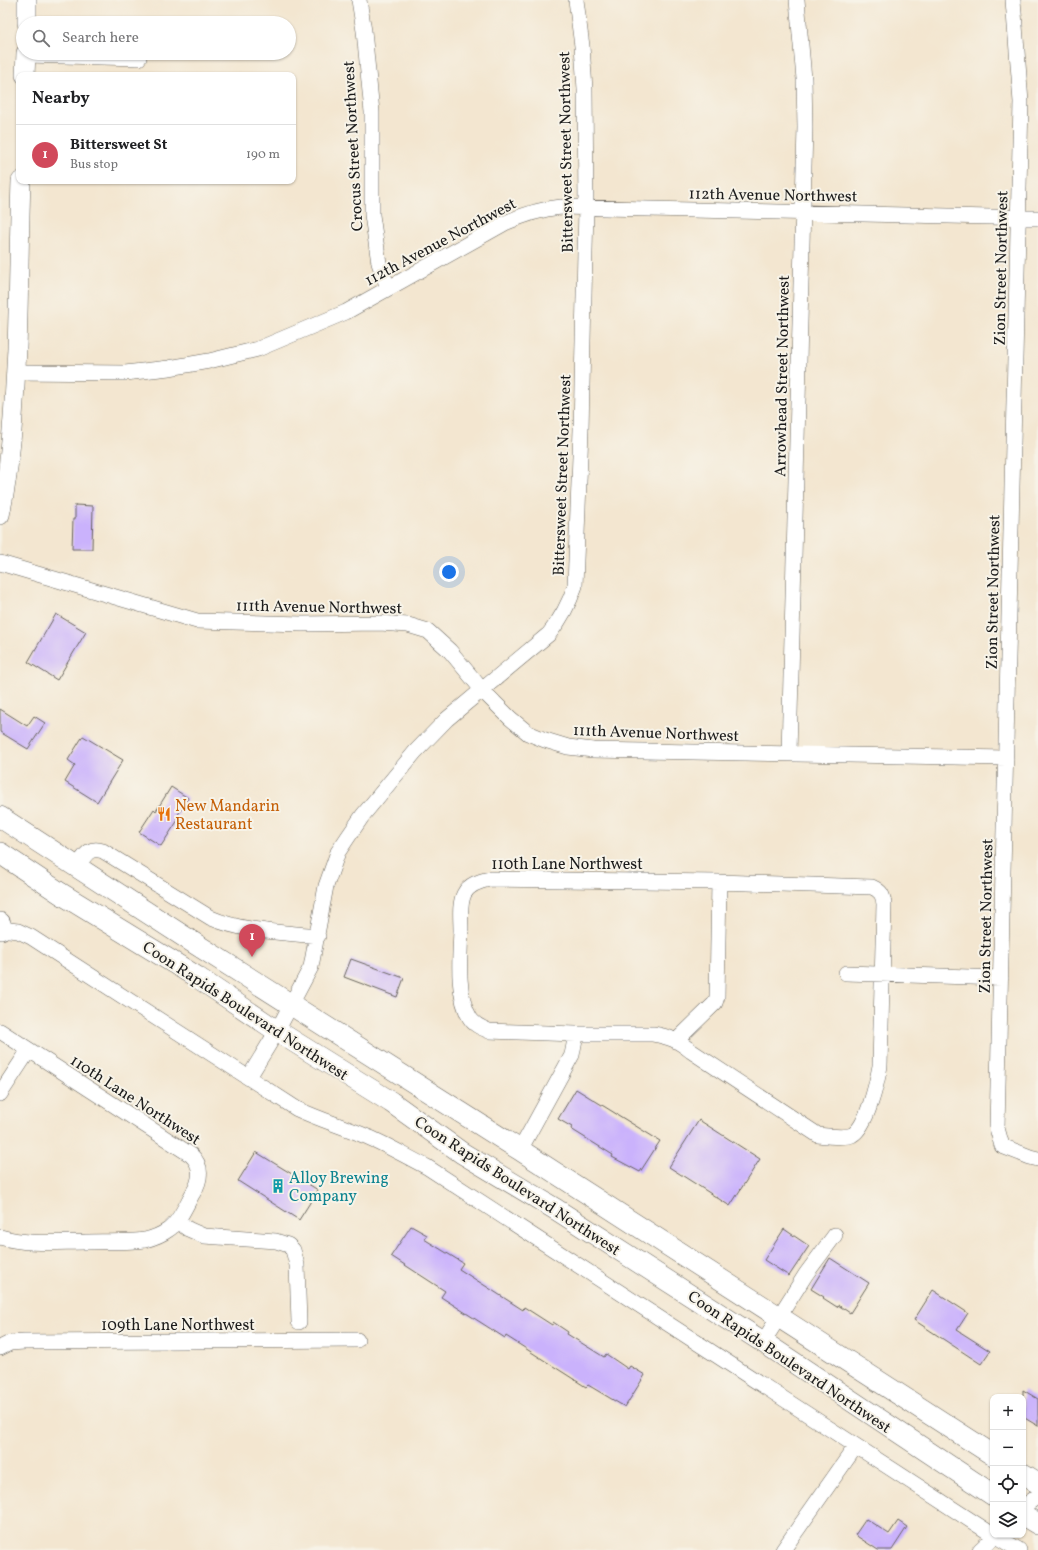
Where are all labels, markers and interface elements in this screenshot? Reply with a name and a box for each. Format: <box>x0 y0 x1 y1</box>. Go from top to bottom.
search box <box>16 16 296 60</box>
icon: search <box>30 27 52 49</box>
text: Search here <box>62 28 139 49</box>
street label: Bittersweet Street Northwest <box>554 51 580 253</box>
street label: Crocus Street Northwest <box>339 60 369 232</box>
text: Nearby <box>32 87 90 110</box>
text: Bittersweet St <box>70 135 167 156</box>
text: 1 <box>42 146 48 164</box>
text: 190 m <box>246 146 280 164</box>
text: Bus stop <box>70 156 118 174</box>
street label: 112th Avenue Northwest <box>688 184 858 208</box>
street label: Zion Street Northwest <box>990 190 1014 346</box>
street label: 112th Avenue Northwest <box>361 193 521 292</box>
street label: Arrowhead Street Northwest <box>770 275 796 477</box>
street label: Bittersweet Street Northwest <box>548 374 578 576</box>
street label: Zion Street Northwest <box>982 514 1006 670</box>
your location <box>439 562 459 582</box>
street label: 111th Avenue Northwest <box>236 596 403 620</box>
street label: 111th Avenue Northwest <box>572 720 740 748</box>
place label: New Mandarin Restaurant <box>175 796 280 836</box>
restaurant icon: New Mandarin Restaurant <box>156 806 172 822</box>
street label: Zion Street Northwest <box>975 838 999 994</box>
street label: 110th Lane Northwest <box>491 854 643 876</box>
pin: 1 <box>239 924 265 957</box>
street label: Coon Rapids Boulevard Northwest <box>138 937 352 1087</box>
street label: 110th Lane Northwest <box>65 1050 205 1151</box>
street label: Coon Rapids Boulevard Northwest <box>410 1112 624 1262</box>
place label: Alloy Brewing Company <box>289 1168 389 1208</box>
building icon: Alloy Brewing Company <box>270 1178 286 1194</box>
street label: Coon Rapids Boulevard Northwest <box>683 1286 895 1439</box>
street label: 109th Lane Northwest <box>101 1315 255 1337</box>
map controls <box>990 1394 1026 1538</box>
button: + <box>990 1394 1026 1430</box>
button: − <box>990 1430 1026 1466</box>
button: locate <box>990 1466 1026 1502</box>
button: layers <box>990 1502 1026 1538</box>

